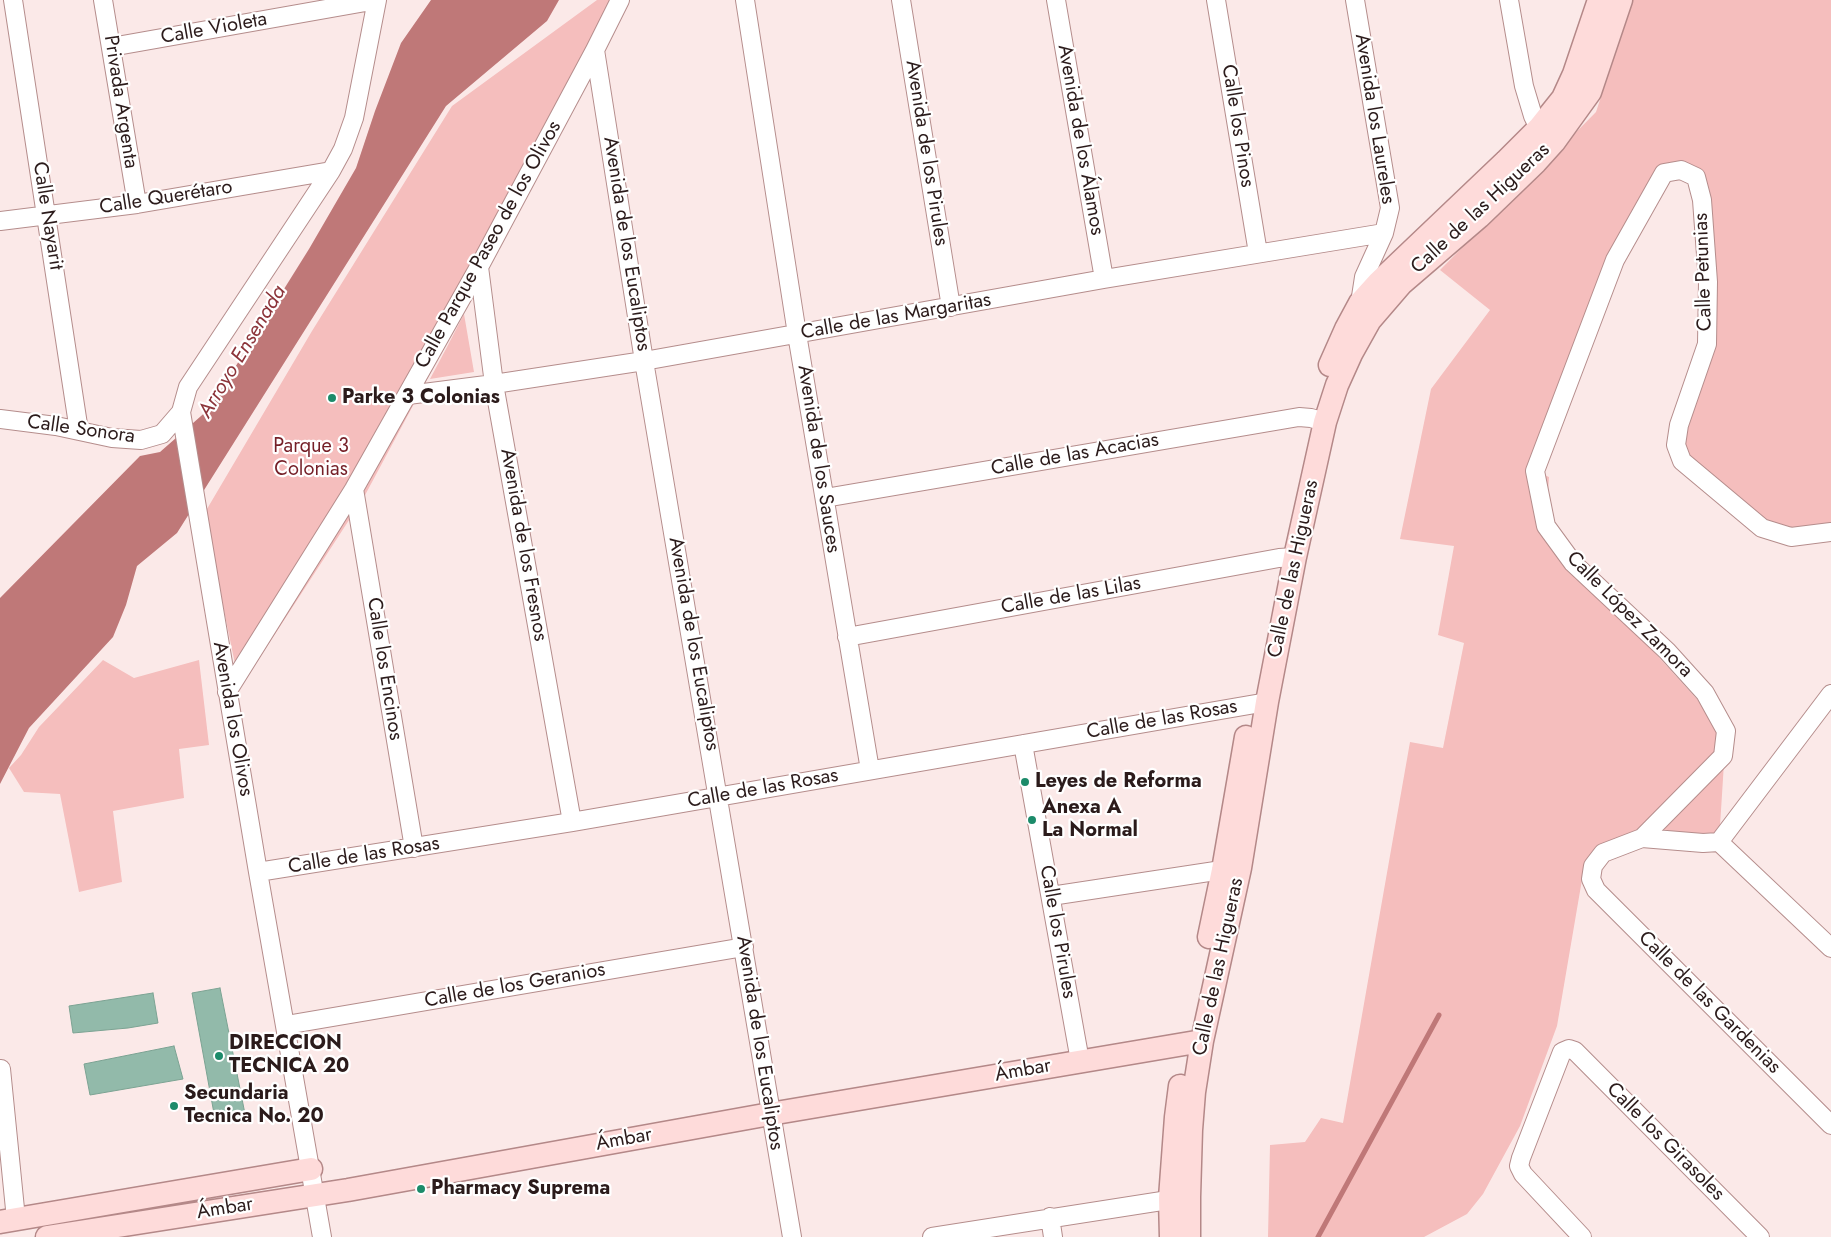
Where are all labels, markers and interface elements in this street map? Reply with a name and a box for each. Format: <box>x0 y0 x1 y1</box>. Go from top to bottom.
street label: Calle Violeta <box>159 8 269 50</box>
street label: Avenida los Laureles <box>1349 32 1399 206</box>
street label: Privada Argenta <box>98 34 142 170</box>
street label: Avenida de los Álamos <box>1051 43 1109 237</box>
street label: Avenida de los Pirules <box>899 59 953 247</box>
street label: Calle los Pinos <box>1215 63 1259 189</box>
street label: Calle Parque Paseo de los Olivos <box>411 117 567 373</box>
street label: Avenida de los Eucaliptos <box>597 135 655 353</box>
street label: Calle de las Higueras <box>1407 138 1555 280</box>
street label: Calle Nayarit <box>27 160 67 272</box>
street label: Calle Querétaro <box>98 176 234 220</box>
street label: Calle Petunias <box>1690 213 1718 331</box>
water label: Arroyo Ensenada <box>194 281 292 423</box>
street label: Calle de las Margaritas <box>799 288 993 346</box>
street label: Avenida de los Sauces <box>791 363 845 555</box>
place label: Parke 3 Colonias <box>342 386 500 410</box>
marker: Parke 3 Colonias <box>326 392 338 404</box>
street label: Calle Sonora <box>26 411 136 449</box>
street label: Calle de las Acacias <box>989 428 1161 482</box>
park label: Parque 3 Colonias <box>273 435 349 482</box>
street label: Avenida de los Fresnos <box>494 447 552 643</box>
street label: Calle de las Higueras <box>1263 478 1325 660</box>
street label: Avenida de los Eucaliptos <box>662 535 724 753</box>
street label: Calle López Zamora <box>1561 547 1697 683</box>
street label: Calle de las Lilas <box>999 572 1143 620</box>
street label: Calle los Encinos <box>361 596 407 742</box>
street label: Avenida los Olivos <box>207 640 257 798</box>
street label: Calle de las Rosas <box>1085 695 1239 745</box>
street label: Calle de las Rosas <box>686 764 840 814</box>
place label: Leyes de Reforma <box>1035 770 1202 794</box>
marker: Leyes de Reforma <box>1019 776 1031 788</box>
place label: Anexa A La Normal <box>1042 796 1138 843</box>
marker: Anexa A La Normal <box>1026 814 1038 826</box>
street label: Calle de las Rosas <box>287 832 441 880</box>
street label: Calle los Pirules <box>1033 864 1081 1000</box>
street label: Calle de las Higueras <box>1188 876 1250 1058</box>
street label: Calle de las Gardenias <box>1633 927 1785 1079</box>
street label: Avenida de los Eucaliptos <box>730 934 788 1152</box>
street label: Calle de los Geranios <box>423 958 607 1014</box>
place label: DIRECCION TECNICA 20 <box>229 1032 349 1079</box>
marker: DIRECCION TECNICA 20 <box>213 1050 225 1062</box>
street label: Ámbar <box>993 1054 1053 1088</box>
street label: Calle los Girasoles <box>1601 1078 1729 1206</box>
place label: Secundaria Tecnica No. 20 <box>184 1082 324 1129</box>
marker: Secundaria Tecnica No. 20 <box>168 1100 180 1112</box>
street label: Ámbar <box>594 1123 654 1157</box>
place label: Pharmacy Suprema <box>431 1177 610 1201</box>
marker: Pharmacy Suprema <box>415 1183 427 1195</box>
street label: Ámbar <box>195 1193 255 1225</box>

